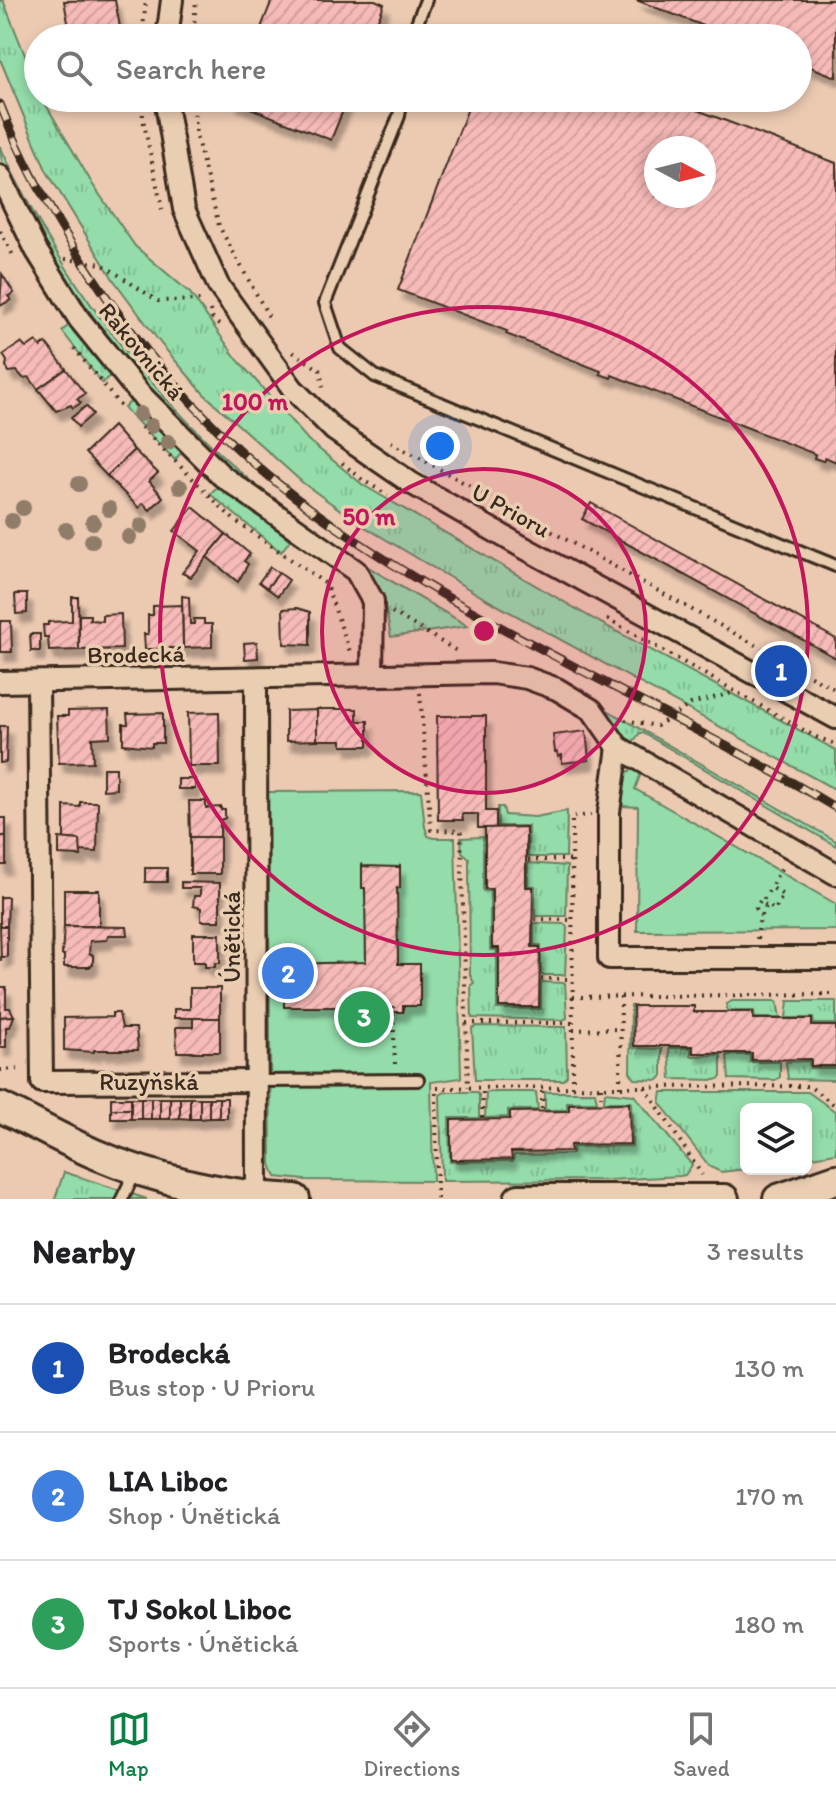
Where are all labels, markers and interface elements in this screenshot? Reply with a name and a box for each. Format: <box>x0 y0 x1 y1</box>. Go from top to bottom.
search box <box>24 24 812 112</box>
icon: search <box>52 46 96 90</box>
text: Search here <box>116 50 266 87</box>
north arrow <box>644 136 716 208</box>
street label: Rakovnická <box>93 296 191 406</box>
text: 100 m <box>222 387 289 416</box>
your location <box>420 426 460 466</box>
street label: U Prioru <box>467 477 555 543</box>
text: 50 m <box>343 502 396 531</box>
centre of rings <box>470 617 498 645</box>
street label: Brodecká <box>87 639 186 669</box>
pin: 1 <box>755 641 807 701</box>
street label: Únětická <box>217 890 246 983</box>
pin: 2 <box>262 943 314 1003</box>
pin: 3 <box>338 987 390 1047</box>
street label: Ruzyňská <box>99 1067 199 1096</box>
map controls <box>740 1103 812 1175</box>
button: layers <box>740 1103 812 1175</box>
text: Nearby <box>32 1231 135 1272</box>
text: 3 results <box>707 1235 804 1267</box>
text: Brodecká <box>108 1334 230 1371</box>
text: 1 <box>52 1352 64 1384</box>
text: 130 m <box>734 1352 804 1384</box>
text: Bus stop · U Prioru <box>108 1371 315 1403</box>
text: LIA Liboc <box>108 1462 228 1499</box>
text: 2 <box>51 1480 65 1512</box>
text: 170 m <box>735 1480 804 1512</box>
text: Shop · Únětická <box>108 1499 281 1531</box>
text: TJ Sokol Liboc <box>108 1590 292 1627</box>
text: 3 <box>51 1608 65 1640</box>
text: 180 m <box>734 1608 804 1640</box>
text: Sports · Únětická <box>108 1627 299 1659</box>
tab: Map <box>107 1707 151 1782</box>
tab: Directions <box>364 1707 460 1782</box>
tab: Saved <box>673 1707 729 1782</box>

